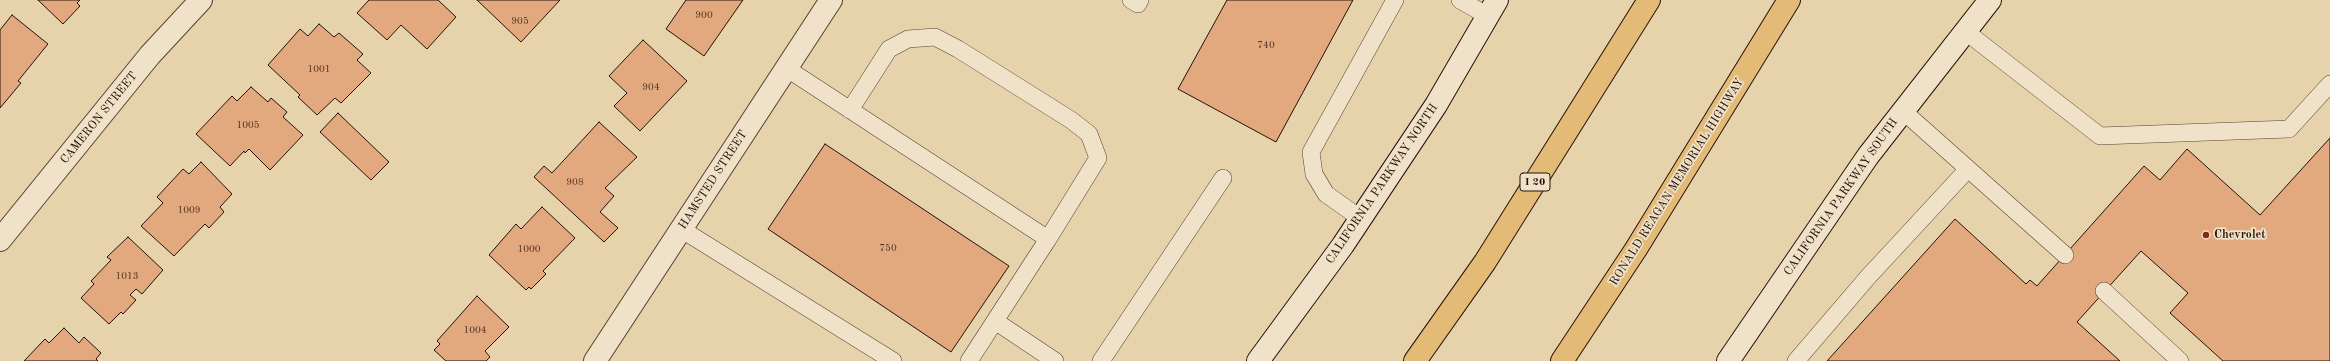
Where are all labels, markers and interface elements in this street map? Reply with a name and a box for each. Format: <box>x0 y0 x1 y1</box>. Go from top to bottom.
house number: 900 <box>695 9 713 21</box>
house number: 905 <box>511 15 529 27</box>
house number: 740 <box>1257 39 1275 51</box>
house number: 1001 <box>307 63 331 75</box>
street label: CAMERON STREET <box>57 69 141 167</box>
street label: RONALD REAGAN MEMORIAL HIGHWAY <box>1607 76 1747 288</box>
house number: 904 <box>642 81 660 93</box>
street label: CALIFORNIA PARKWAY NORTH <box>1323 101 1441 267</box>
street label: CALIFORNIA PARKWAY SOUTH <box>1781 116 1901 278</box>
house number: 1005 <box>236 119 260 131</box>
street label: HAMSTED STREET <box>676 128 750 232</box>
road number: I 20 <box>1520 173 1550 191</box>
house number: 908 <box>566 176 584 188</box>
house number: 1009 <box>177 204 201 216</box>
place label: Chevrolet <box>2214 228 2266 242</box>
marker: Chevrolet <box>2201 230 2211 240</box>
house number: 750 <box>879 242 897 254</box>
house number: 1000 <box>517 243 541 255</box>
house number: 1013 <box>115 270 139 282</box>
house number: 1004 <box>463 324 487 336</box>

